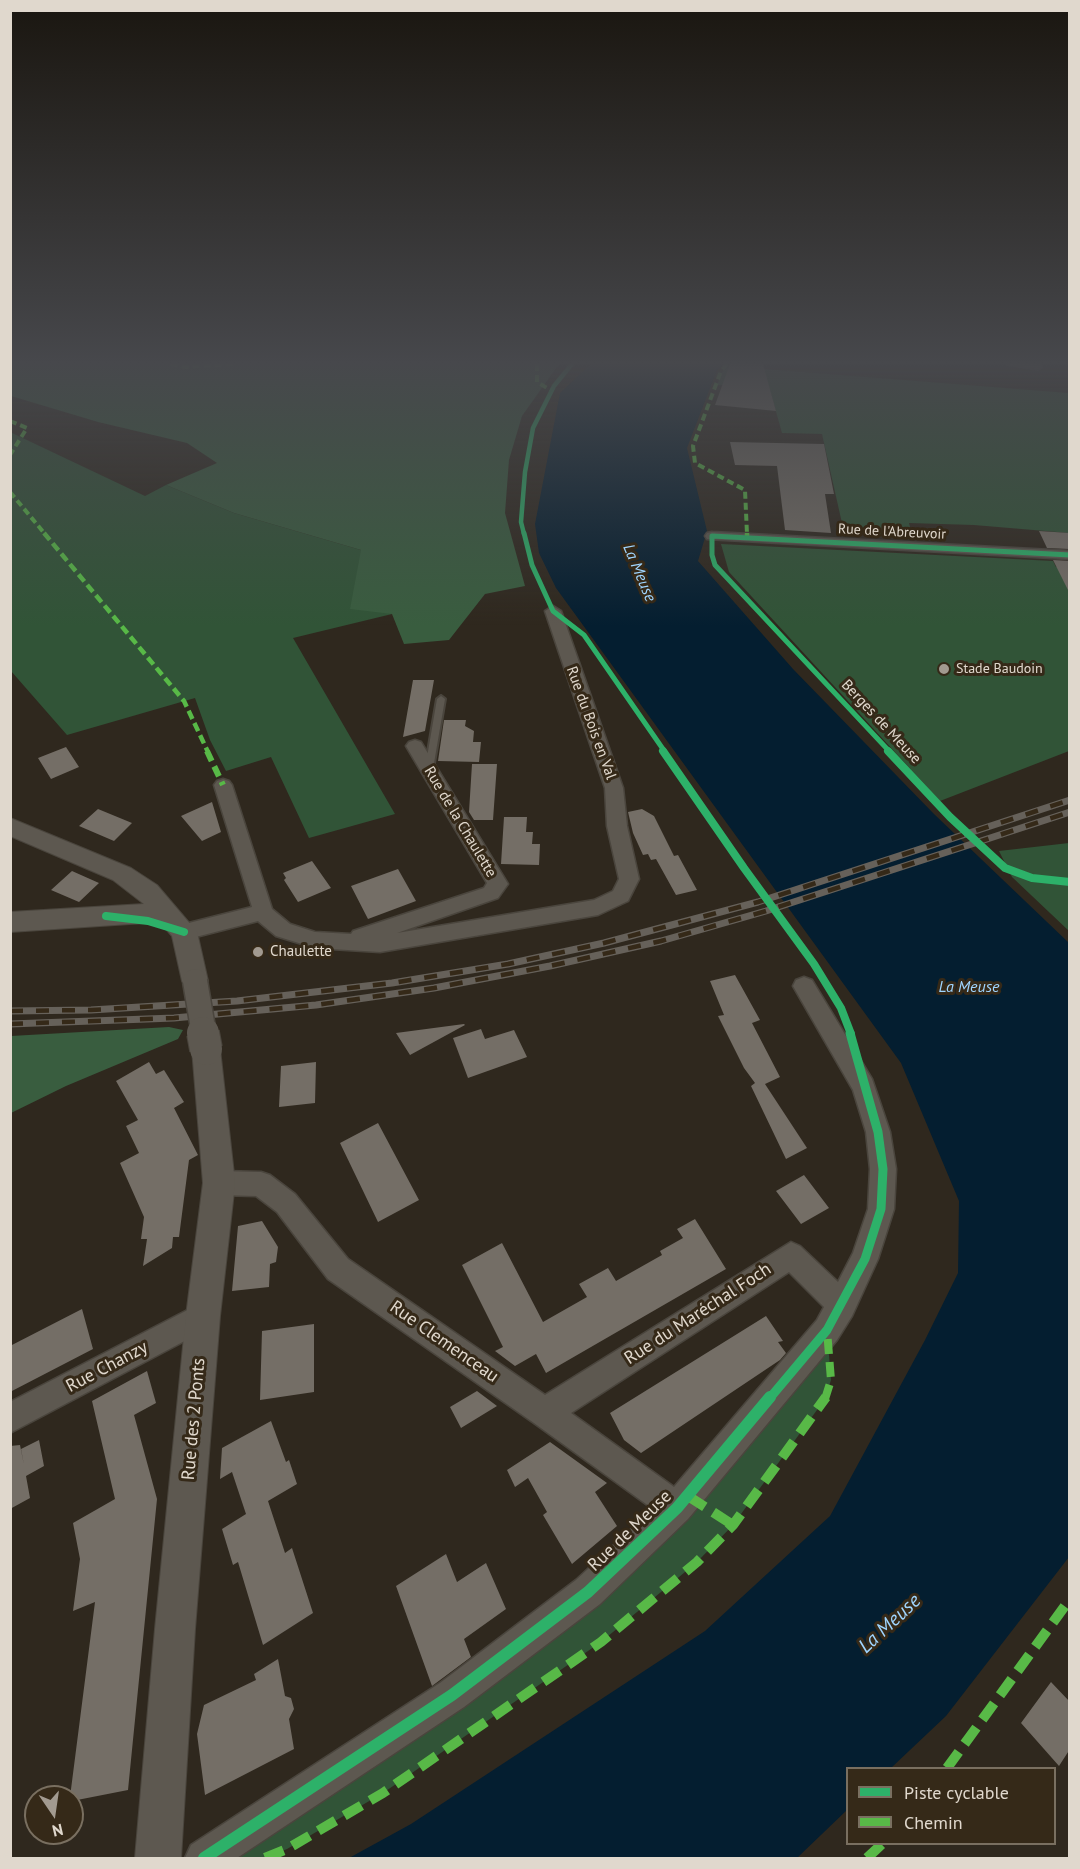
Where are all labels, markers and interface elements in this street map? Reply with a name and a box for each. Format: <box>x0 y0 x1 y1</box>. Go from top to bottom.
street label: Rue de l'Abreuvoir <box>838 521 946 543</box>
water label: La Meuse <box>618 541 660 605</box>
place label: Stade Baudoin <box>956 661 1043 677</box>
marker: Stade Baudoin <box>937 662 951 676</box>
street label: Rue du Bois en Val <box>562 664 620 782</box>
street label: Berges de Meuse <box>837 676 925 768</box>
street label: Rue de la Chaulette <box>420 763 500 881</box>
place label: Chaulette <box>270 943 332 961</box>
marker: Chaulette <box>251 945 265 959</box>
water label: La Meuse <box>939 977 999 997</box>
street label: Rue du Maréchal Foch <box>621 1259 775 1369</box>
street label: Rue Clemenceau <box>385 1296 503 1388</box>
street label: Rue Chanzy <box>62 1336 152 1398</box>
street label: Rue des 2 Ponts <box>178 1357 210 1481</box>
street label: Rue de Meuse <box>584 1486 676 1576</box>
water label: La Meuse <box>854 1589 926 1659</box>
legend <box>846 1767 1056 1845</box>
text: Piste cyclable <box>904 1781 1009 1804</box>
north arrow <box>24 1785 84 1845</box>
text: Chemin <box>904 1811 963 1834</box>
text: N <box>50 1820 65 1842</box>

